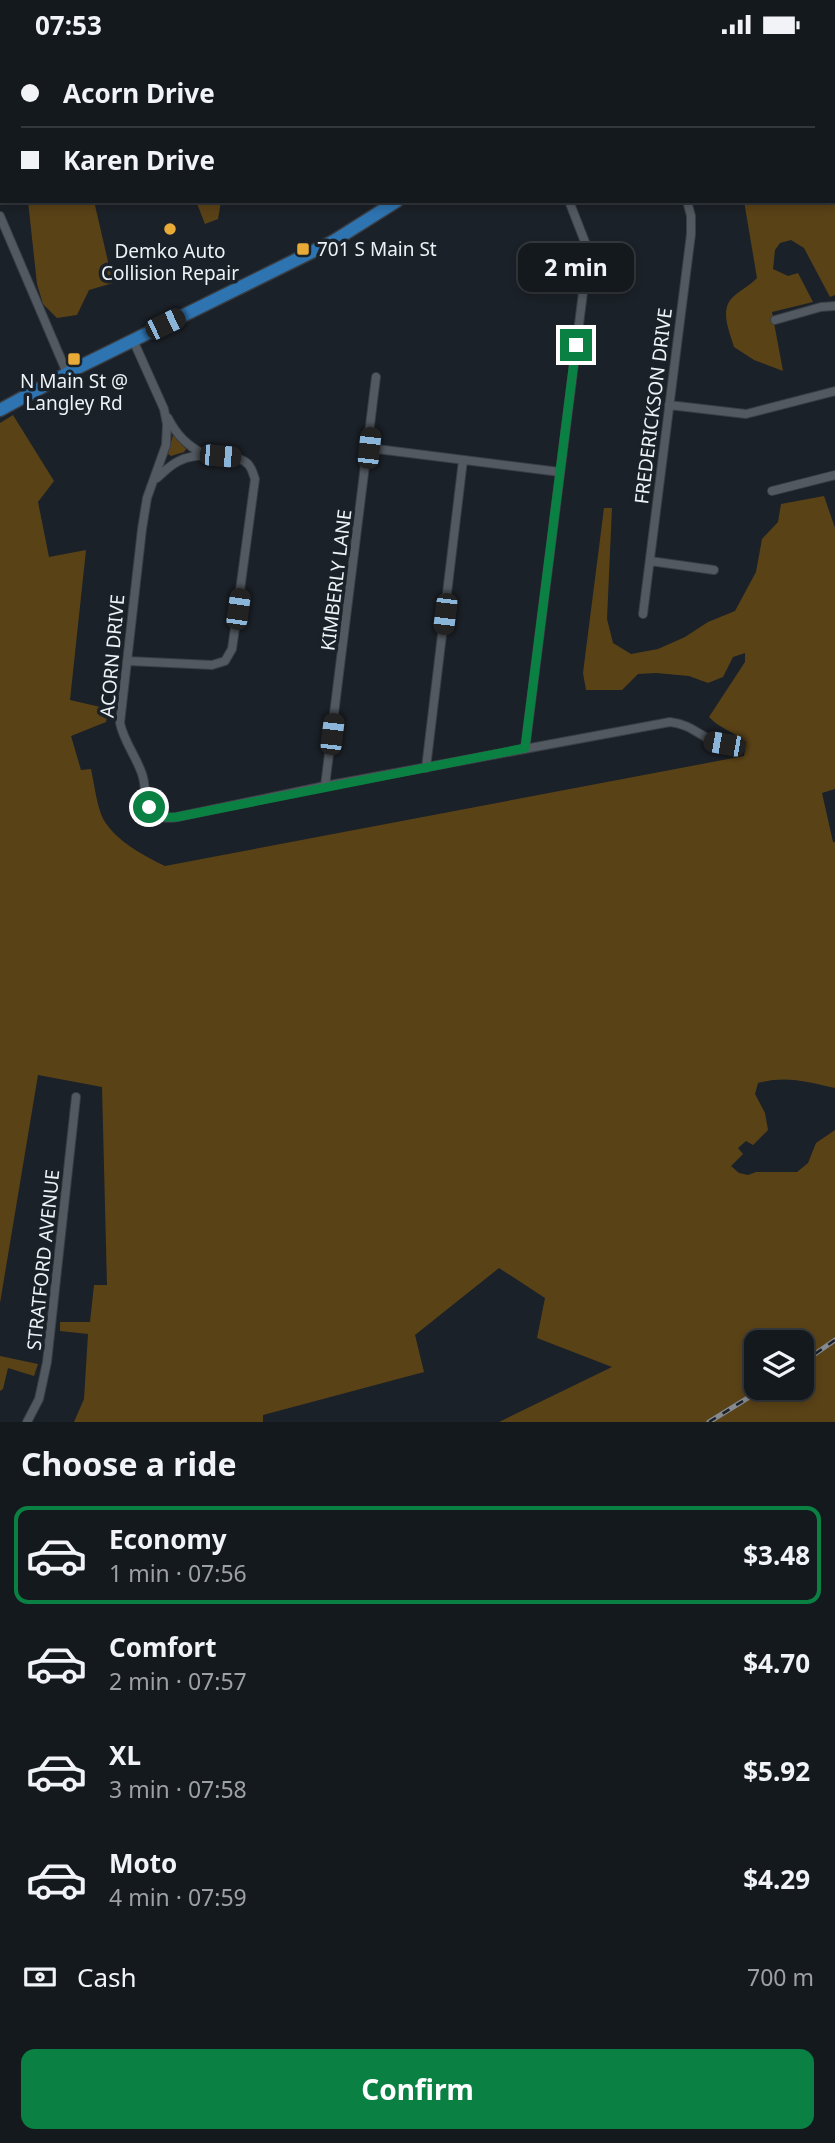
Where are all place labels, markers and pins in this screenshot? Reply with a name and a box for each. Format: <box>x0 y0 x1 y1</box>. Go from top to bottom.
marker: Demko Auto Collision Repair <box>162 221 178 237</box>
place label: 701 S Main St <box>317 236 437 262</box>
place label: Demko Auto Collision Repair <box>101 238 239 286</box>
marker: 701 S Main St <box>295 241 311 257</box>
marker: N Main St @ Langley Rd <box>66 351 82 367</box>
place label: N Main St @ Langley Rd <box>20 368 128 416</box>

